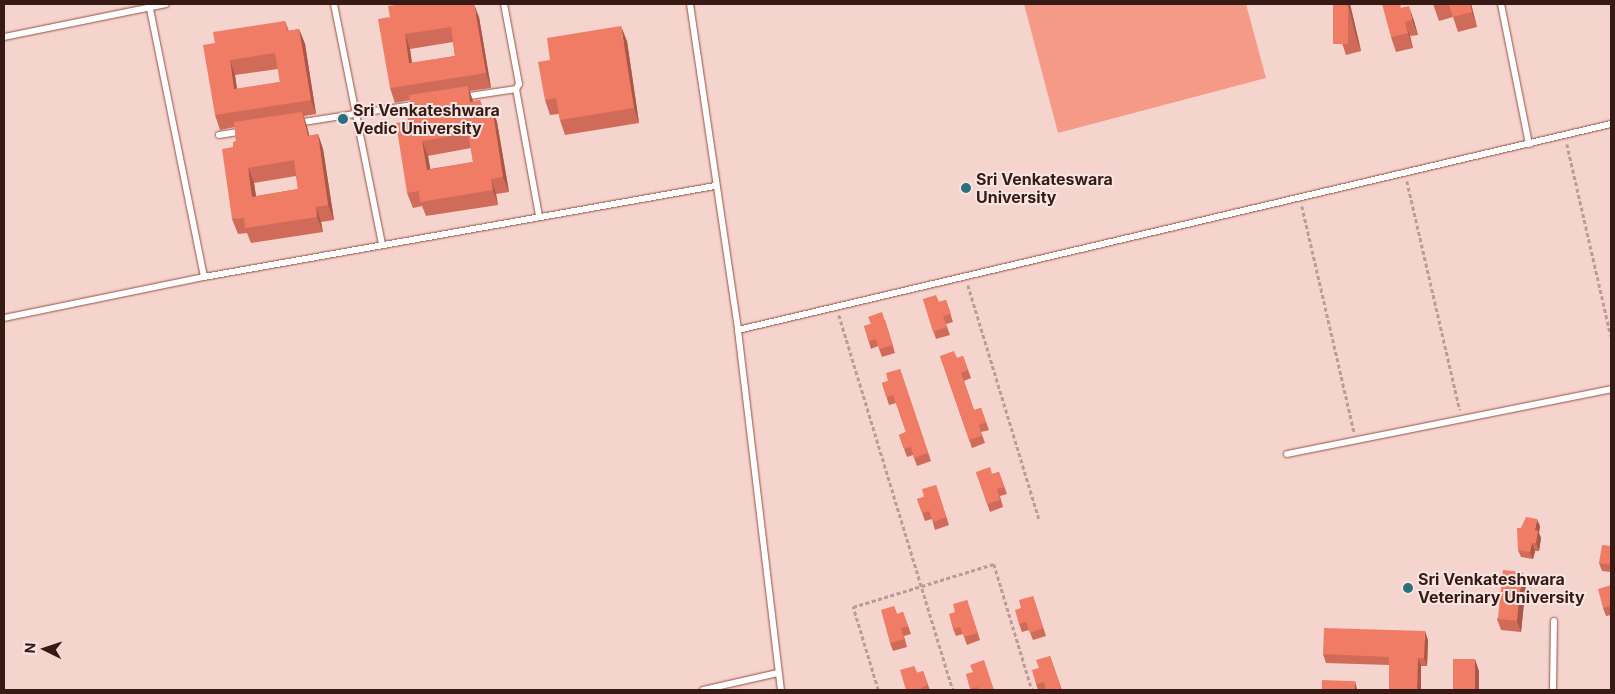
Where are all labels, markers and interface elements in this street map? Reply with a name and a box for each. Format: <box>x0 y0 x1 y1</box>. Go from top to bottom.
place label: Sri Venkateshwara Vedic University <box>353 100 500 138</box>
marker: Sri Venkateshwara Vedic University <box>337 113 349 125</box>
place label: Sri Venkateswara University <box>976 169 1113 207</box>
marker: Sri Venkateswara University <box>960 182 972 194</box>
place label: Sri Venkateshwara Veterinary University <box>1418 569 1585 607</box>
marker: Sri Venkateshwara Veterinary University <box>1402 582 1414 594</box>
north arrow <box>20 624 70 674</box>
text: N <box>21 642 38 654</box>

